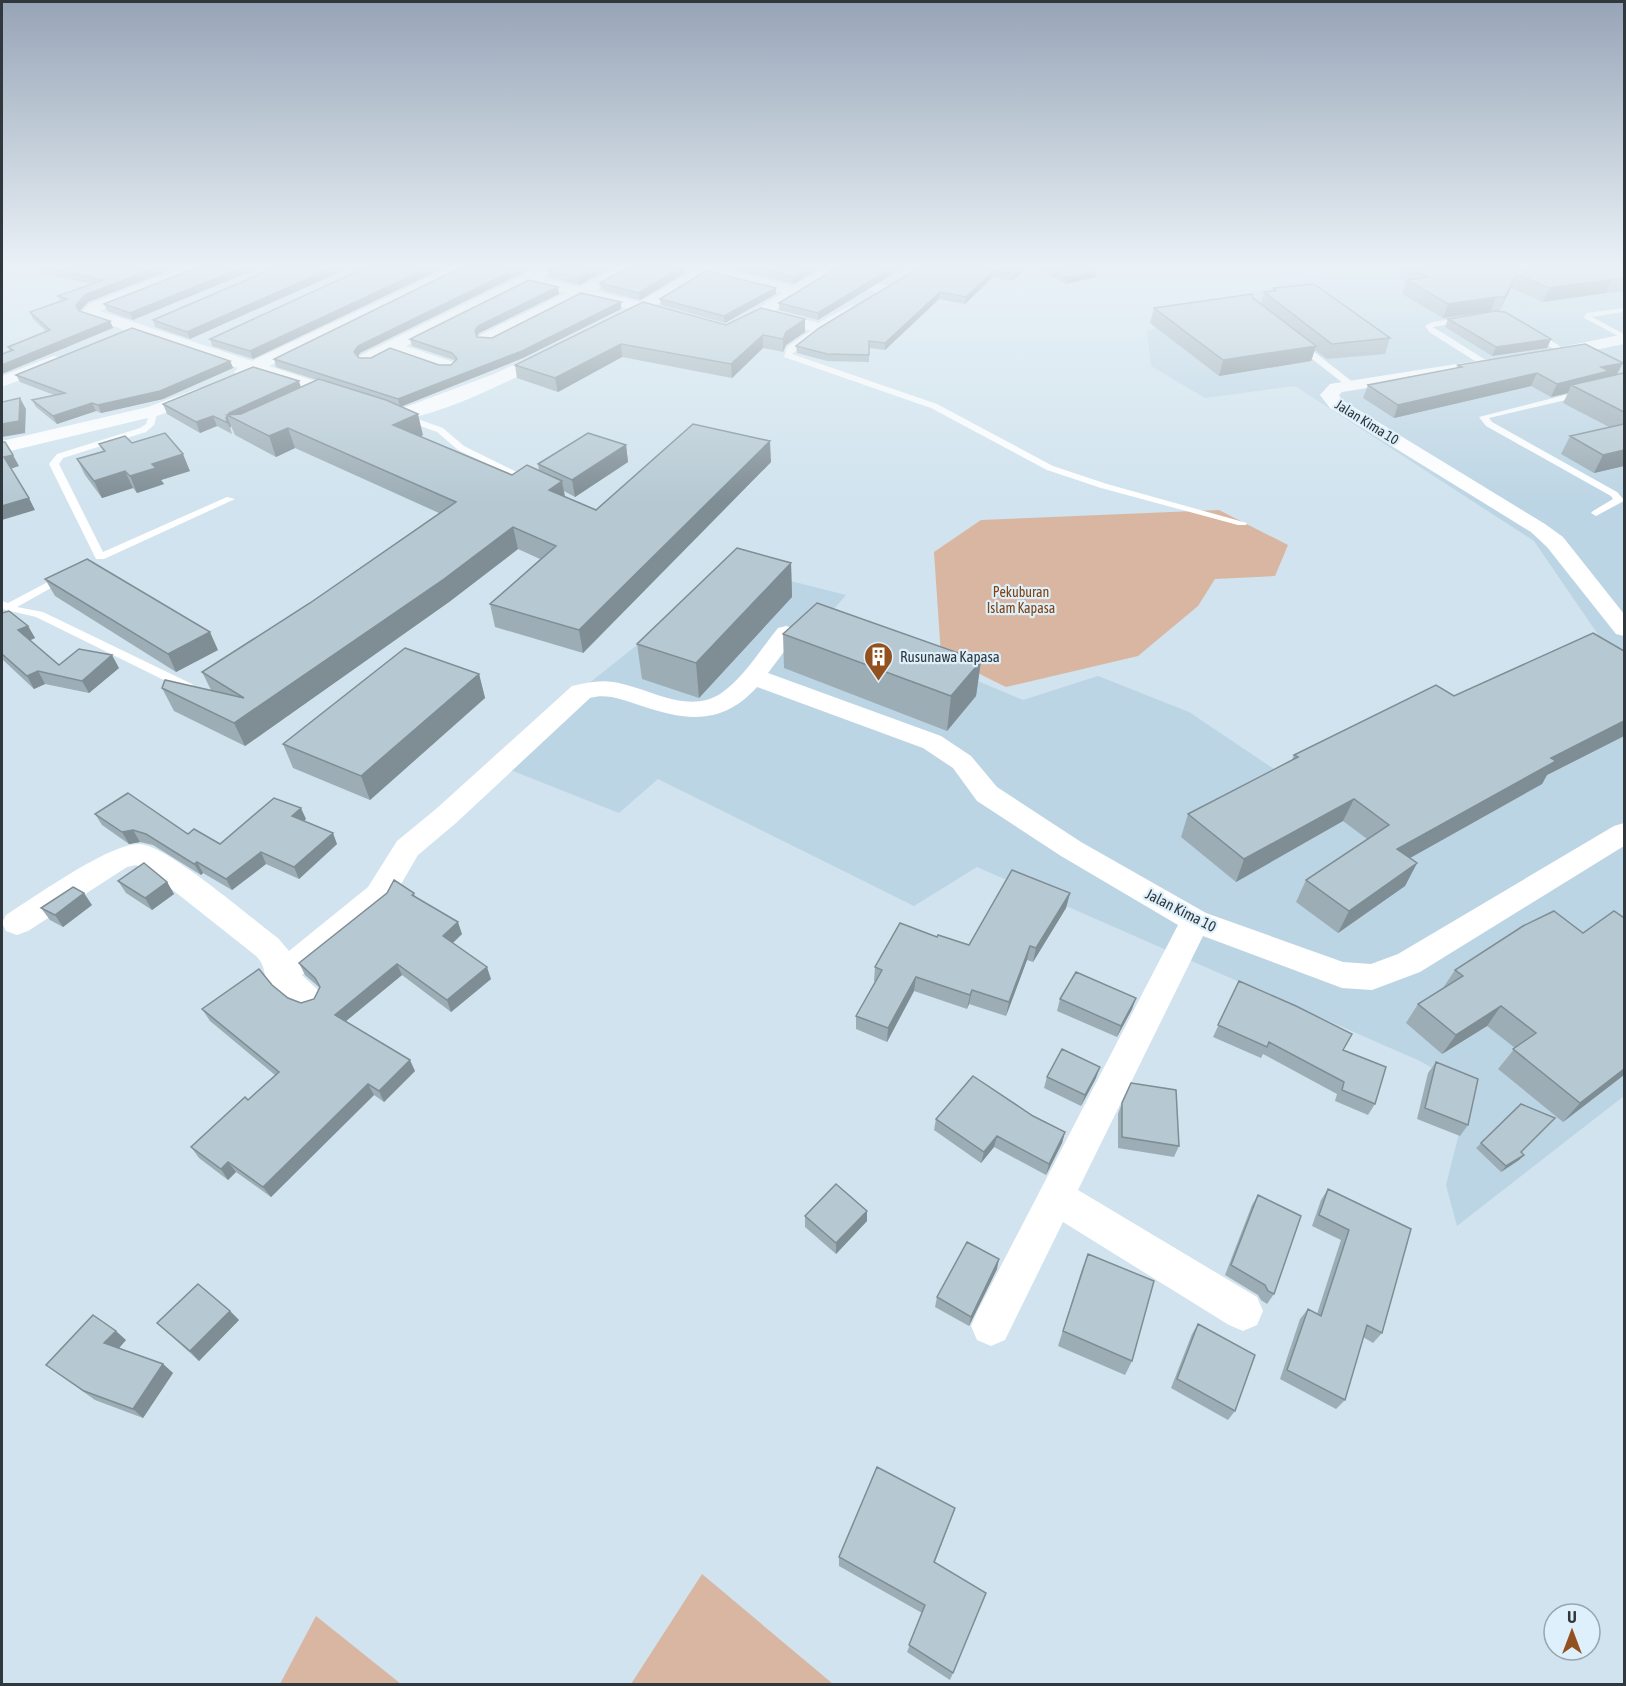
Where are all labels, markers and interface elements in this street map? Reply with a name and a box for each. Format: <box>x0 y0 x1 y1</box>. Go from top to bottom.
street label: Jalan Kima 10 <box>1332 396 1402 448</box>
park label: Pekuburan Islam Kapasa <box>987 584 1055 616</box>
building icon: Rusunawa Kapasa <box>863 640 895 682</box>
place label: Rusunawa Kapasa <box>900 648 1000 665</box>
street label: Jalan Kima 10 <box>1143 885 1219 935</box>
north arrow <box>1542 1602 1602 1662</box>
text: U <box>1567 1608 1577 1626</box>

